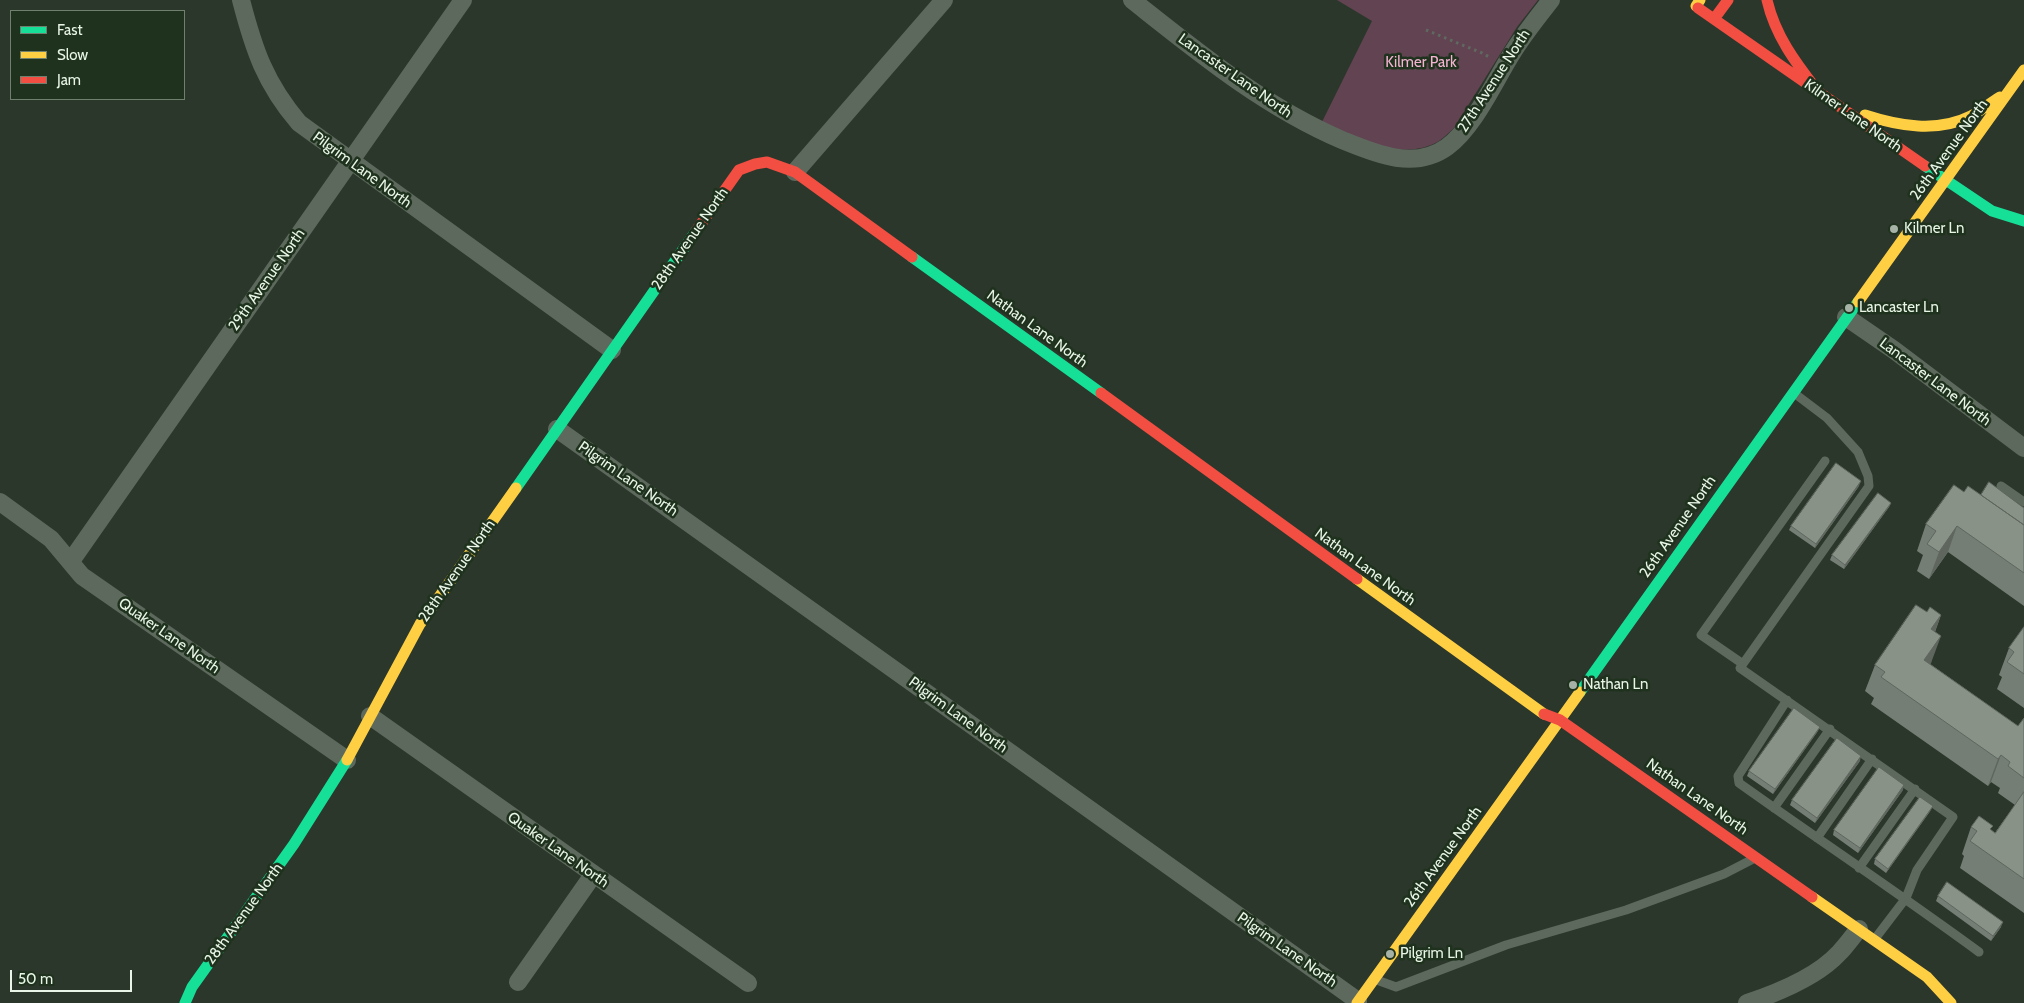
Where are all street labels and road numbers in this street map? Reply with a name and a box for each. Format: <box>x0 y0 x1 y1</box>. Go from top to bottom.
street label: 27th Avenue North <box>1454 26 1534 136</box>
street label: Lancaster Lane North <box>1175 30 1295 122</box>
street label: Kilmer Lane North <box>1801 76 1905 156</box>
street label: 26th Avenue North <box>1906 96 1992 204</box>
street label: Pilgrim Lane North <box>309 128 415 212</box>
street label: 28th Avenue North <box>648 184 732 294</box>
street label: 29th Avenue North <box>225 226 309 334</box>
street label: Nathan Lane North <box>983 286 1091 372</box>
street label: Lancaster Lane North <box>1876 334 1994 430</box>
street label: Pilgrim Lane North <box>575 438 681 520</box>
street label: 26th Avenue North <box>1636 473 1720 581</box>
street label: 28th Avenue North <box>415 516 499 626</box>
street label: Nathan Lane North <box>1311 524 1419 610</box>
street label: Quaker Lane North <box>115 594 223 678</box>
street label: Pilgrim Lane North <box>905 673 1011 757</box>
street label: Nathan Lane North <box>1643 755 1751 839</box>
street label: 26th Avenue North <box>1400 803 1486 911</box>
street label: Quaker Lane North <box>504 808 612 892</box>
street label: 28th Avenue North <box>201 860 287 968</box>
street label: Pilgrim Lane North <box>1234 909 1340 991</box>

